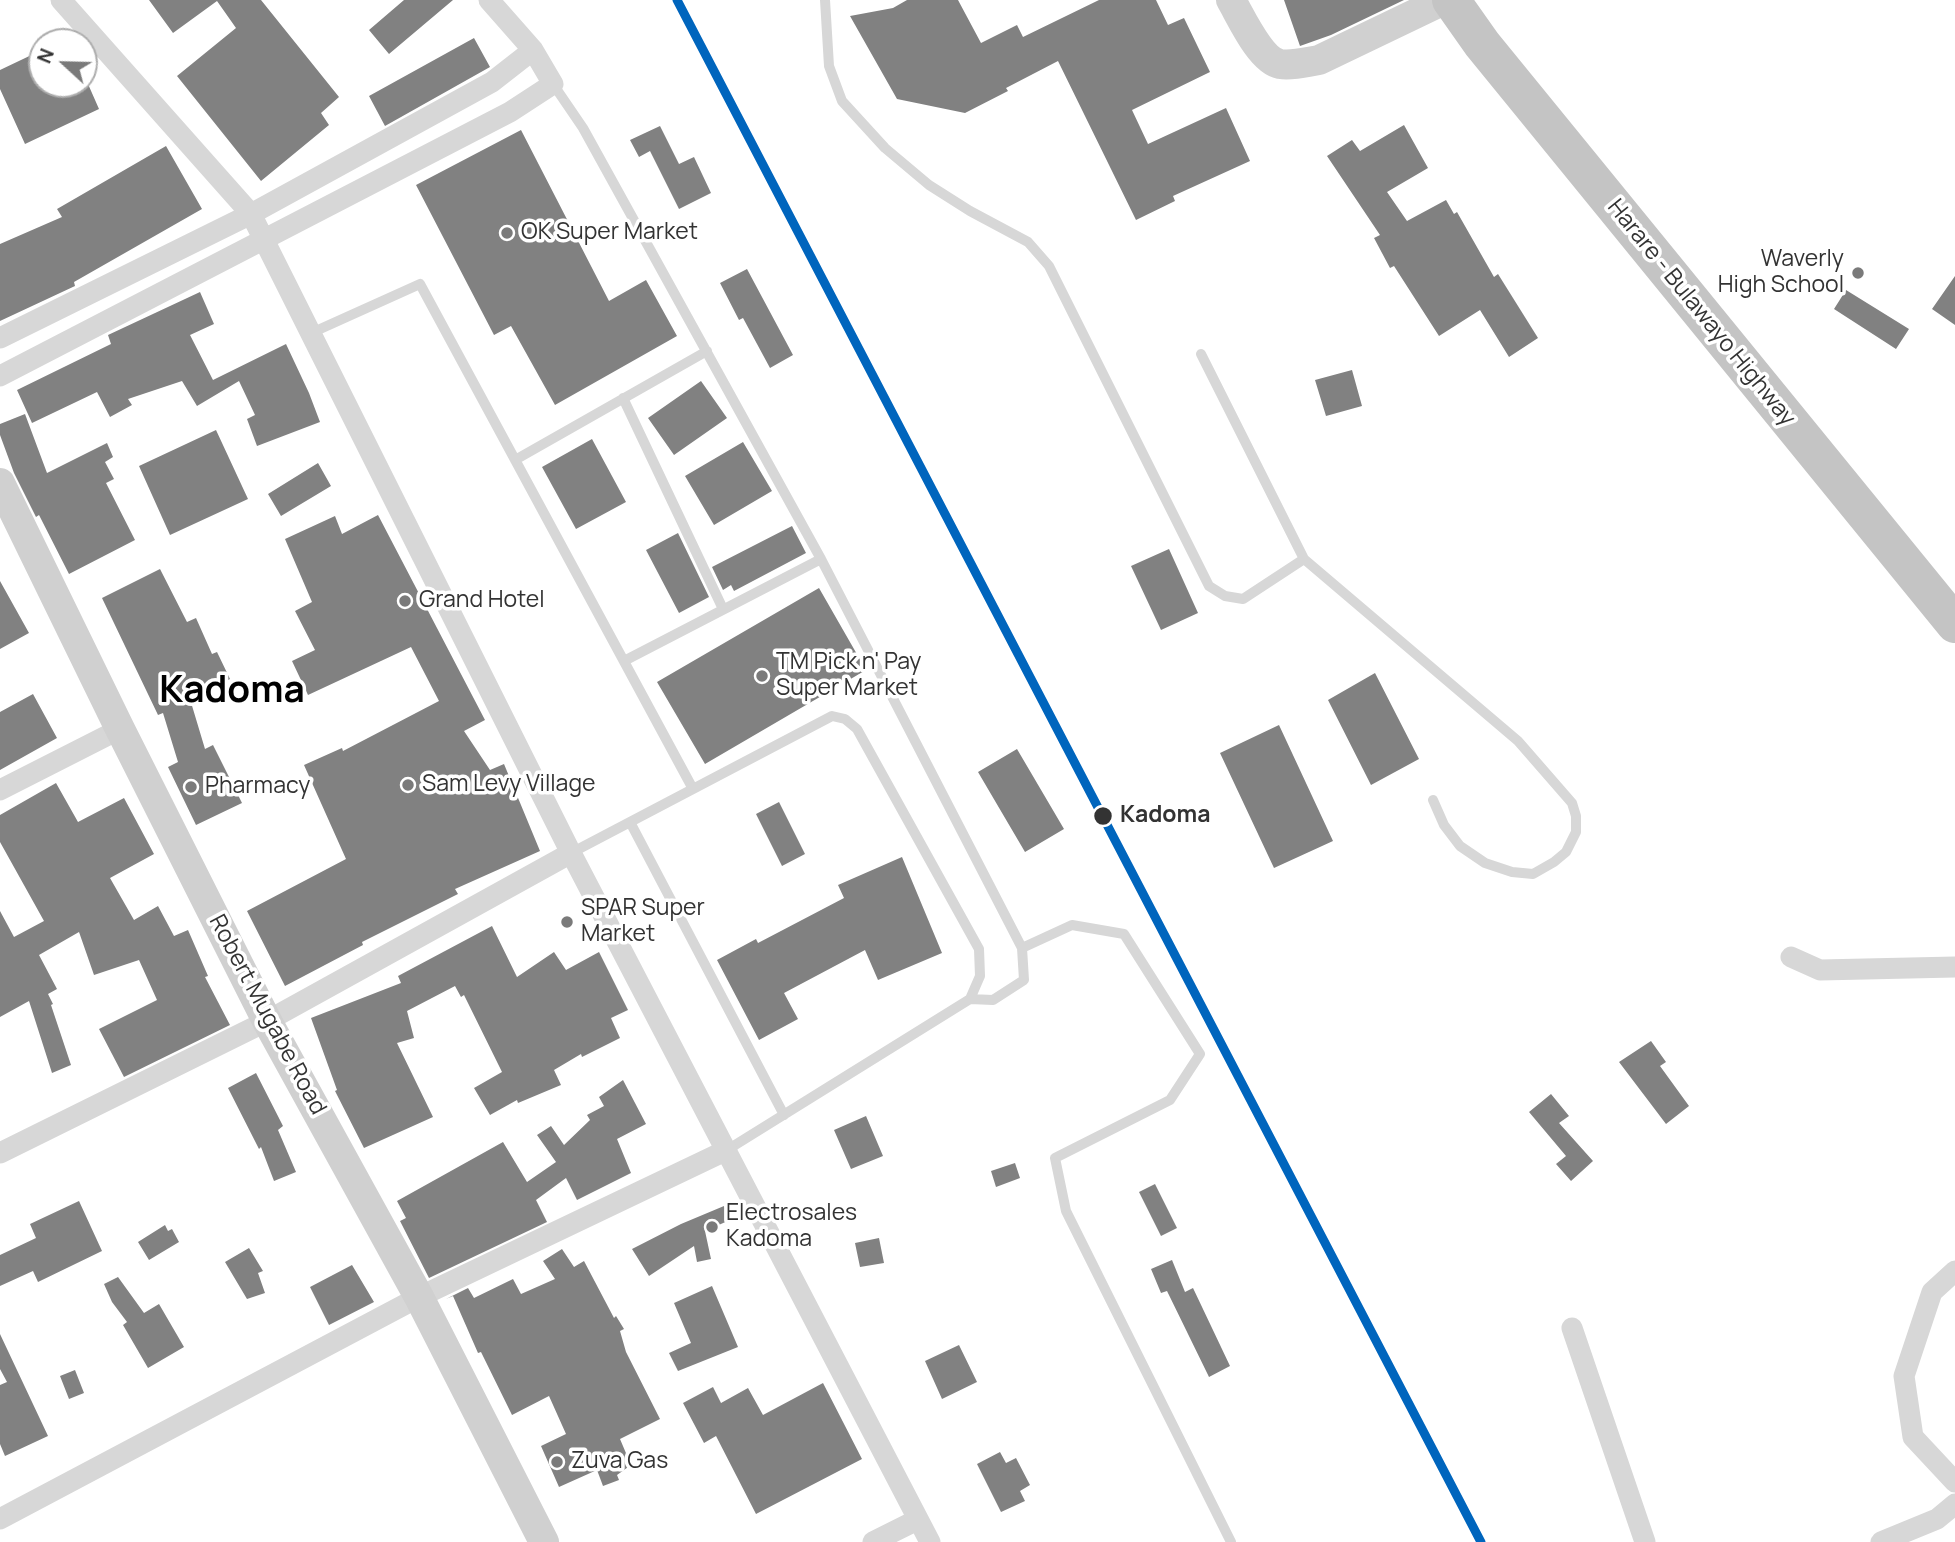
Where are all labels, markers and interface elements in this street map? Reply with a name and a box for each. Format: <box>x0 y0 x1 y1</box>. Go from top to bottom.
north arrow <box>28 28 98 98</box>
text: N <box>31 45 60 67</box>
street label: Harare - Bulawayo Highway <box>1601 194 1801 432</box>
place label: OK Super Market <box>521 219 698 247</box>
marker: OK Super Market <box>499 225 515 241</box>
place label: Waverly High School <box>1718 246 1844 300</box>
marker: Waverly High School <box>1850 265 1866 281</box>
place label: Grand Hotel <box>419 587 545 615</box>
marker: Grand Hotel <box>397 593 413 609</box>
place label: TM Pick n' Pay Super Market <box>776 649 921 703</box>
marker: TM Pick n' Pay Super Market <box>754 668 770 684</box>
district label: Kadoma <box>159 670 305 714</box>
place label: Sam Levy Village <box>422 771 595 799</box>
place label: Pharmacy <box>205 773 310 801</box>
marker: Sam Levy Village <box>400 777 416 793</box>
marker: Pharmacy <box>183 779 199 795</box>
place label: Kadoma <box>1120 802 1210 830</box>
marker: Kadoma <box>1092 805 1114 827</box>
place label: SPAR Super Market <box>581 895 705 949</box>
street label: Robert Mugabe Road <box>203 910 331 1120</box>
marker: SPAR Super Market <box>559 914 575 930</box>
place label: Electrosales Kadoma <box>726 1200 857 1254</box>
marker: Electrosales Kadoma <box>704 1219 720 1235</box>
place label: Zuva Gas <box>571 1448 668 1476</box>
marker: Zuva Gas <box>549 1454 565 1470</box>

